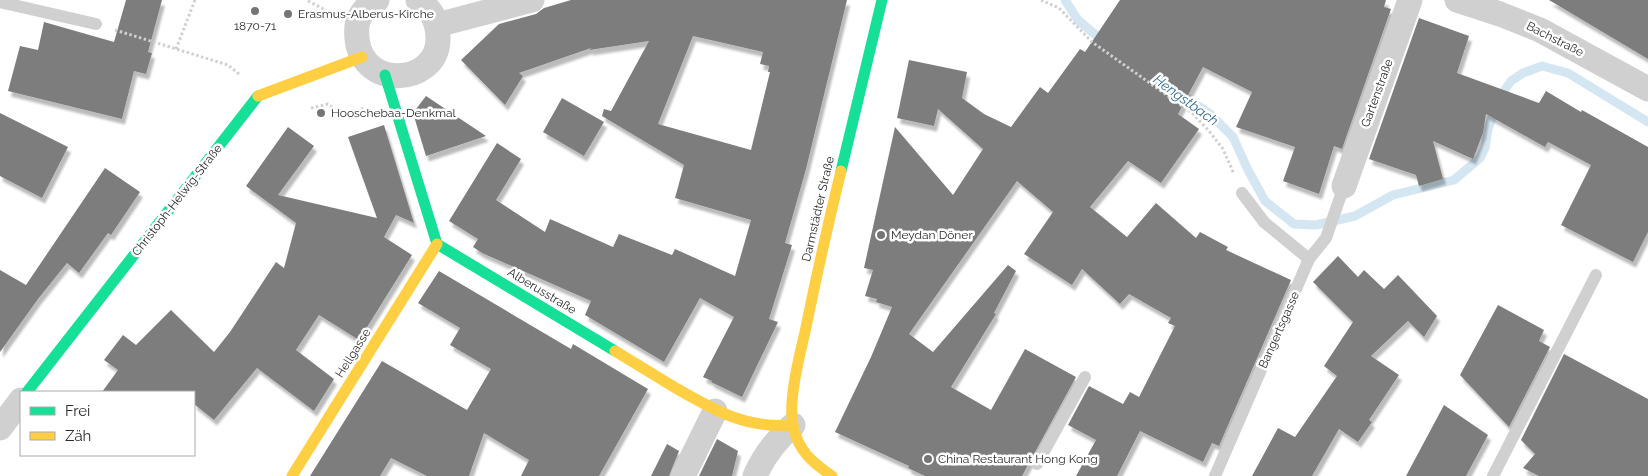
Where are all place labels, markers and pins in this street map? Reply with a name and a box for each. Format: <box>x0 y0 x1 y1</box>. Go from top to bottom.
marker: 1870-71 <box>249 5 261 17</box>
place label: Erasmus-Alberus-Kirche <box>298 7 434 21</box>
marker: Erasmus-Alberus-Kirche <box>282 8 294 20</box>
place label: 1870-71 <box>234 19 276 33</box>
place label: Hooschebaa-Denkmal <box>331 106 457 120</box>
marker: Hooschebaa-Denkmal <box>315 107 327 119</box>
place label: Meydan Döner <box>891 228 973 242</box>
marker: Meydan Döner <box>875 229 887 241</box>
place label: China Restaurant Hong Kong <box>938 452 1098 466</box>
marker: China Restaurant Hong Kong <box>922 453 934 465</box>

